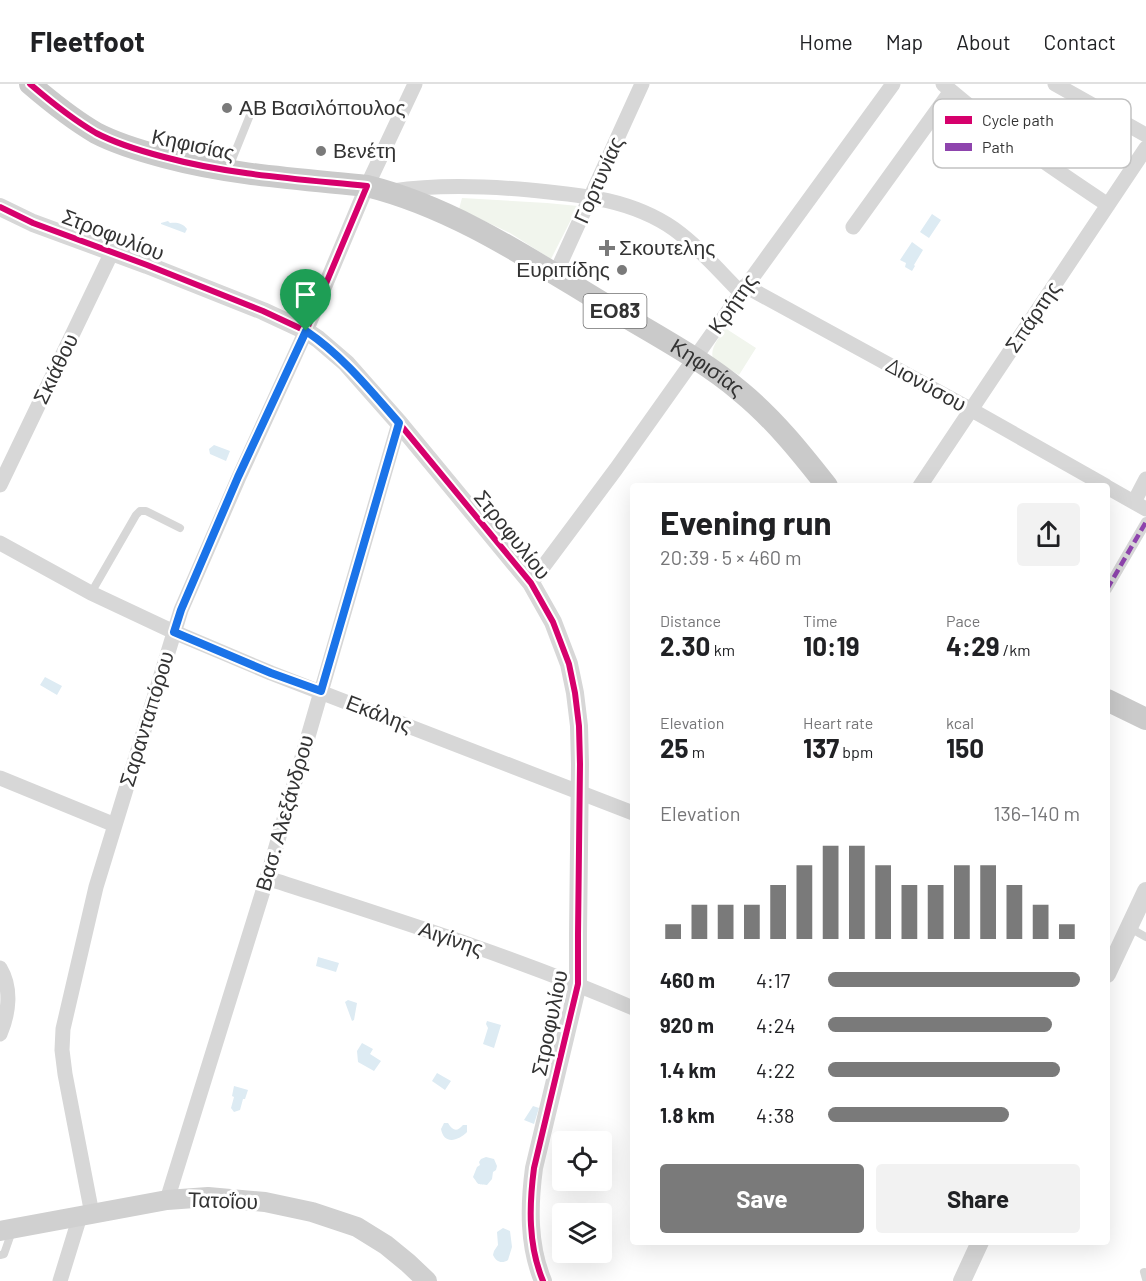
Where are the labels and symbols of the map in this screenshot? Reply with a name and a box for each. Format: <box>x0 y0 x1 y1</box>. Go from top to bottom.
place label: ΑΒ Βασιλόπουλος <box>239 94 406 119</box>
legend <box>933 99 1131 168</box>
marker: ΑΒ Βασιλόπουλος <box>220 101 234 115</box>
text: Cycle path <box>982 110 1054 129</box>
street label: Κηφισίας <box>150 123 237 164</box>
street label: Γορτυνίας <box>567 132 628 227</box>
place label: Βενέτη <box>333 137 396 162</box>
text: Path <box>982 137 1014 156</box>
marker: Βενέτη <box>314 144 328 158</box>
street label: Στροφυλίου <box>59 203 168 265</box>
place label: Σκουτελης <box>619 234 715 259</box>
marker: Σκουτελης <box>600 241 614 255</box>
place label: Ευριπίδης <box>516 256 610 281</box>
marker: Ευριπίδης <box>615 263 629 277</box>
street label: Κρήτης <box>702 268 761 338</box>
pin <box>280 269 331 331</box>
street label: Σπάρτης <box>999 276 1065 356</box>
road number: ΕΟ83 <box>584 294 646 328</box>
street label: Σκιάθου <box>27 329 82 408</box>
street label: Κηφισίας <box>667 332 750 401</box>
street label: Διονύσου <box>882 351 971 416</box>
street label: Στροφυλίου <box>470 484 557 584</box>
street label: Σαρανταπόρου <box>113 648 178 789</box>
street label: Εκάλης <box>343 689 416 737</box>
street label: Βασ. Αλεξάνδρου <box>249 732 318 894</box>
street label: Αιγίνης <box>416 915 487 960</box>
street label: Στροφυλίου <box>525 968 572 1078</box>
street label: Τατοΐου <box>188 1186 259 1213</box>

